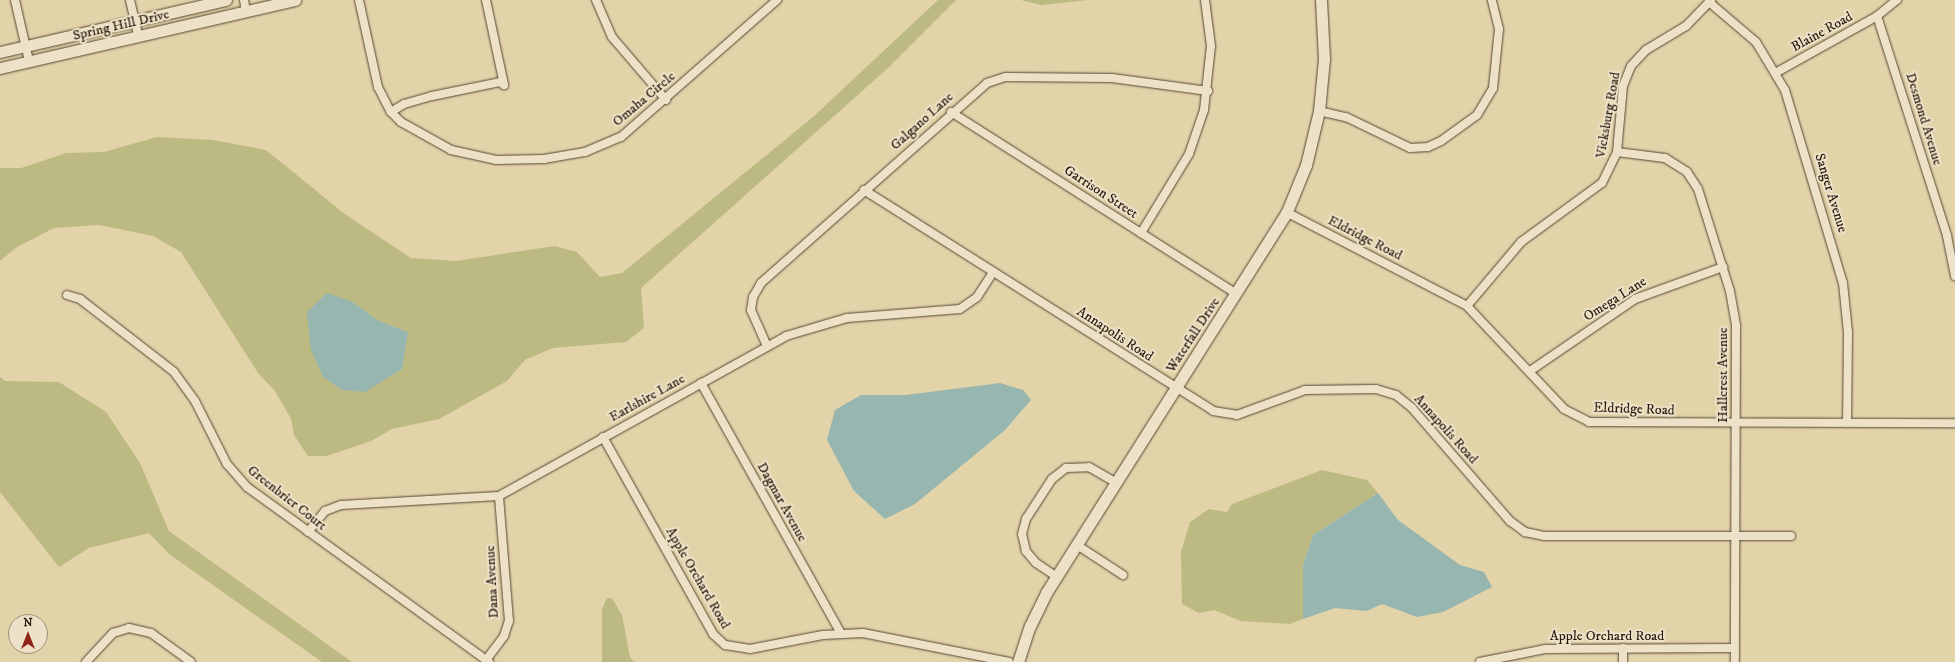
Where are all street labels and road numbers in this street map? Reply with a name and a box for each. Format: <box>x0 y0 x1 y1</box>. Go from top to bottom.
street label: Spring Hill Drive <box>71 6 171 44</box>
street label: Blaine Road <box>1788 8 1856 56</box>
street label: Omaha Circle <box>609 68 679 130</box>
street label: Vicksburg Road <box>1592 71 1624 159</box>
street label: Desmond Avenue <box>1902 71 1946 167</box>
street label: Galgano Lane <box>887 88 957 154</box>
street label: Sanger Avenue <box>1811 151 1851 235</box>
street label: Garrison Street <box>1061 162 1141 222</box>
street label: Eldridge Road <box>1325 212 1405 264</box>
street label: Omega Lane <box>1580 273 1650 325</box>
street label: Waterfall Drive <box>1162 294 1224 376</box>
street label: Annapolis Road <box>1074 303 1156 365</box>
street label: Hallcrest Avenue <box>1715 327 1731 423</box>
street label: Earlshire Lane <box>606 370 688 426</box>
street label: Annapolis Road <box>1410 391 1482 467</box>
street label: Eldridge Road <box>1593 399 1675 419</box>
street label: Dagmar Avenue <box>753 459 811 545</box>
street label: Greenbrier Court <box>244 462 330 534</box>
street label: Apple Orchard Road <box>662 524 734 632</box>
street label: Dana Avenue <box>482 545 502 619</box>
street label: Apple Orchard Road <box>1550 628 1664 644</box>

